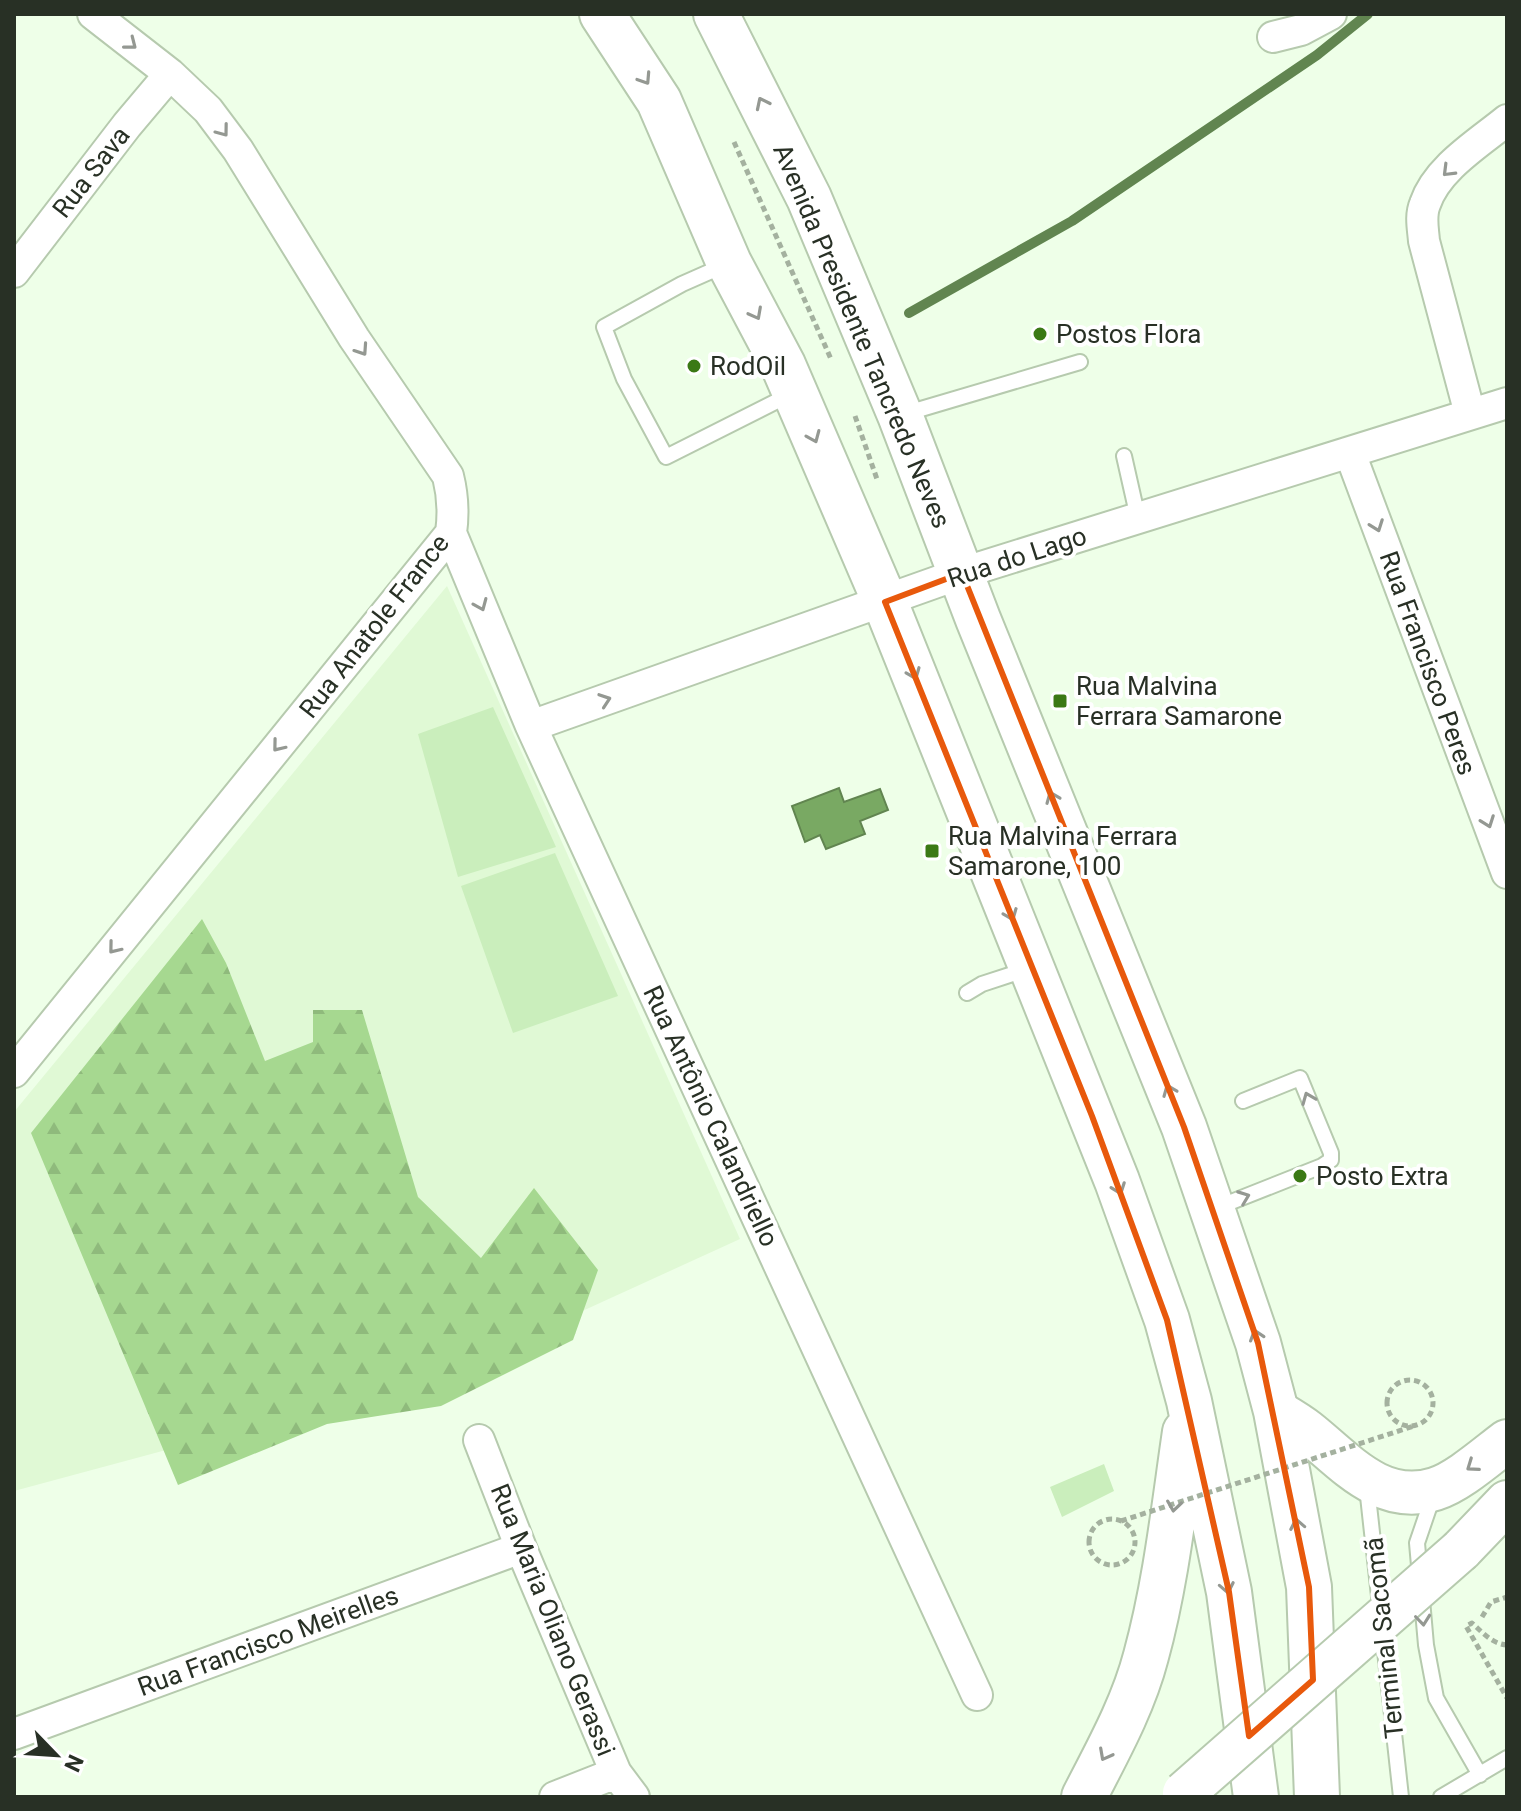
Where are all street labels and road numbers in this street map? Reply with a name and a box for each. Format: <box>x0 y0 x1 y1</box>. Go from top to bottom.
street label: Rua Sava <box>46 121 136 223</box>
street label: Avenida Presidente Tancredo Neves <box>767 139 957 533</box>
street label: Rua do Lago <box>944 520 1090 594</box>
street label: Rua Anatole France <box>293 528 455 724</box>
street label: Rua Francisco Peres <box>1374 547 1482 779</box>
street label: Rua Antônio Calandriello <box>637 981 785 1251</box>
street label: Rua Maria Oliano Gerassi <box>485 1480 621 1760</box>
street label: Terminal Sacomã <box>1359 1536 1409 1740</box>
street label: Rua Francisco Meirelles <box>134 1580 402 1702</box>

